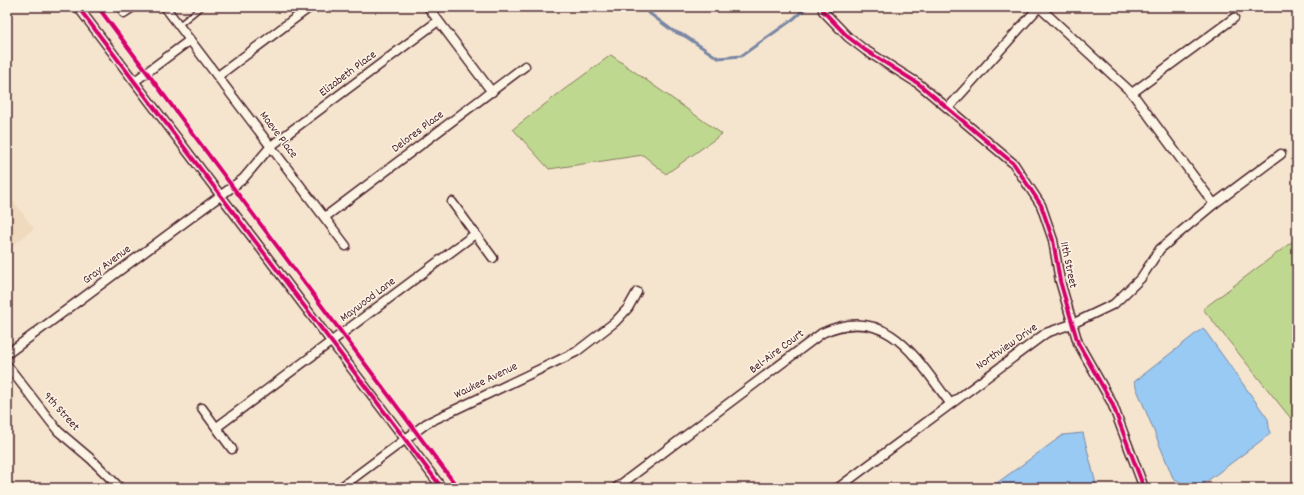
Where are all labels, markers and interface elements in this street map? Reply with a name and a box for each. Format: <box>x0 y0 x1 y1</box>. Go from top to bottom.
street label: Elizabeth Place <box>316 47 380 101</box>
street label: Delores Place <box>388 107 448 157</box>
street label: Maeve Place <box>255 108 301 162</box>
street label: 11th Street <box>1055 240 1081 290</box>
street label: Gray Avenue <box>79 241 135 289</box>
street label: Maywood Lane <box>337 273 399 327</box>
street label: Northview Drive <box>973 319 1041 375</box>
street label: Bel-Aire Court <box>746 325 808 378</box>
street label: Waukee Avenue <box>451 358 521 404</box>
street label: 9th Street <box>39 389 84 436</box>

